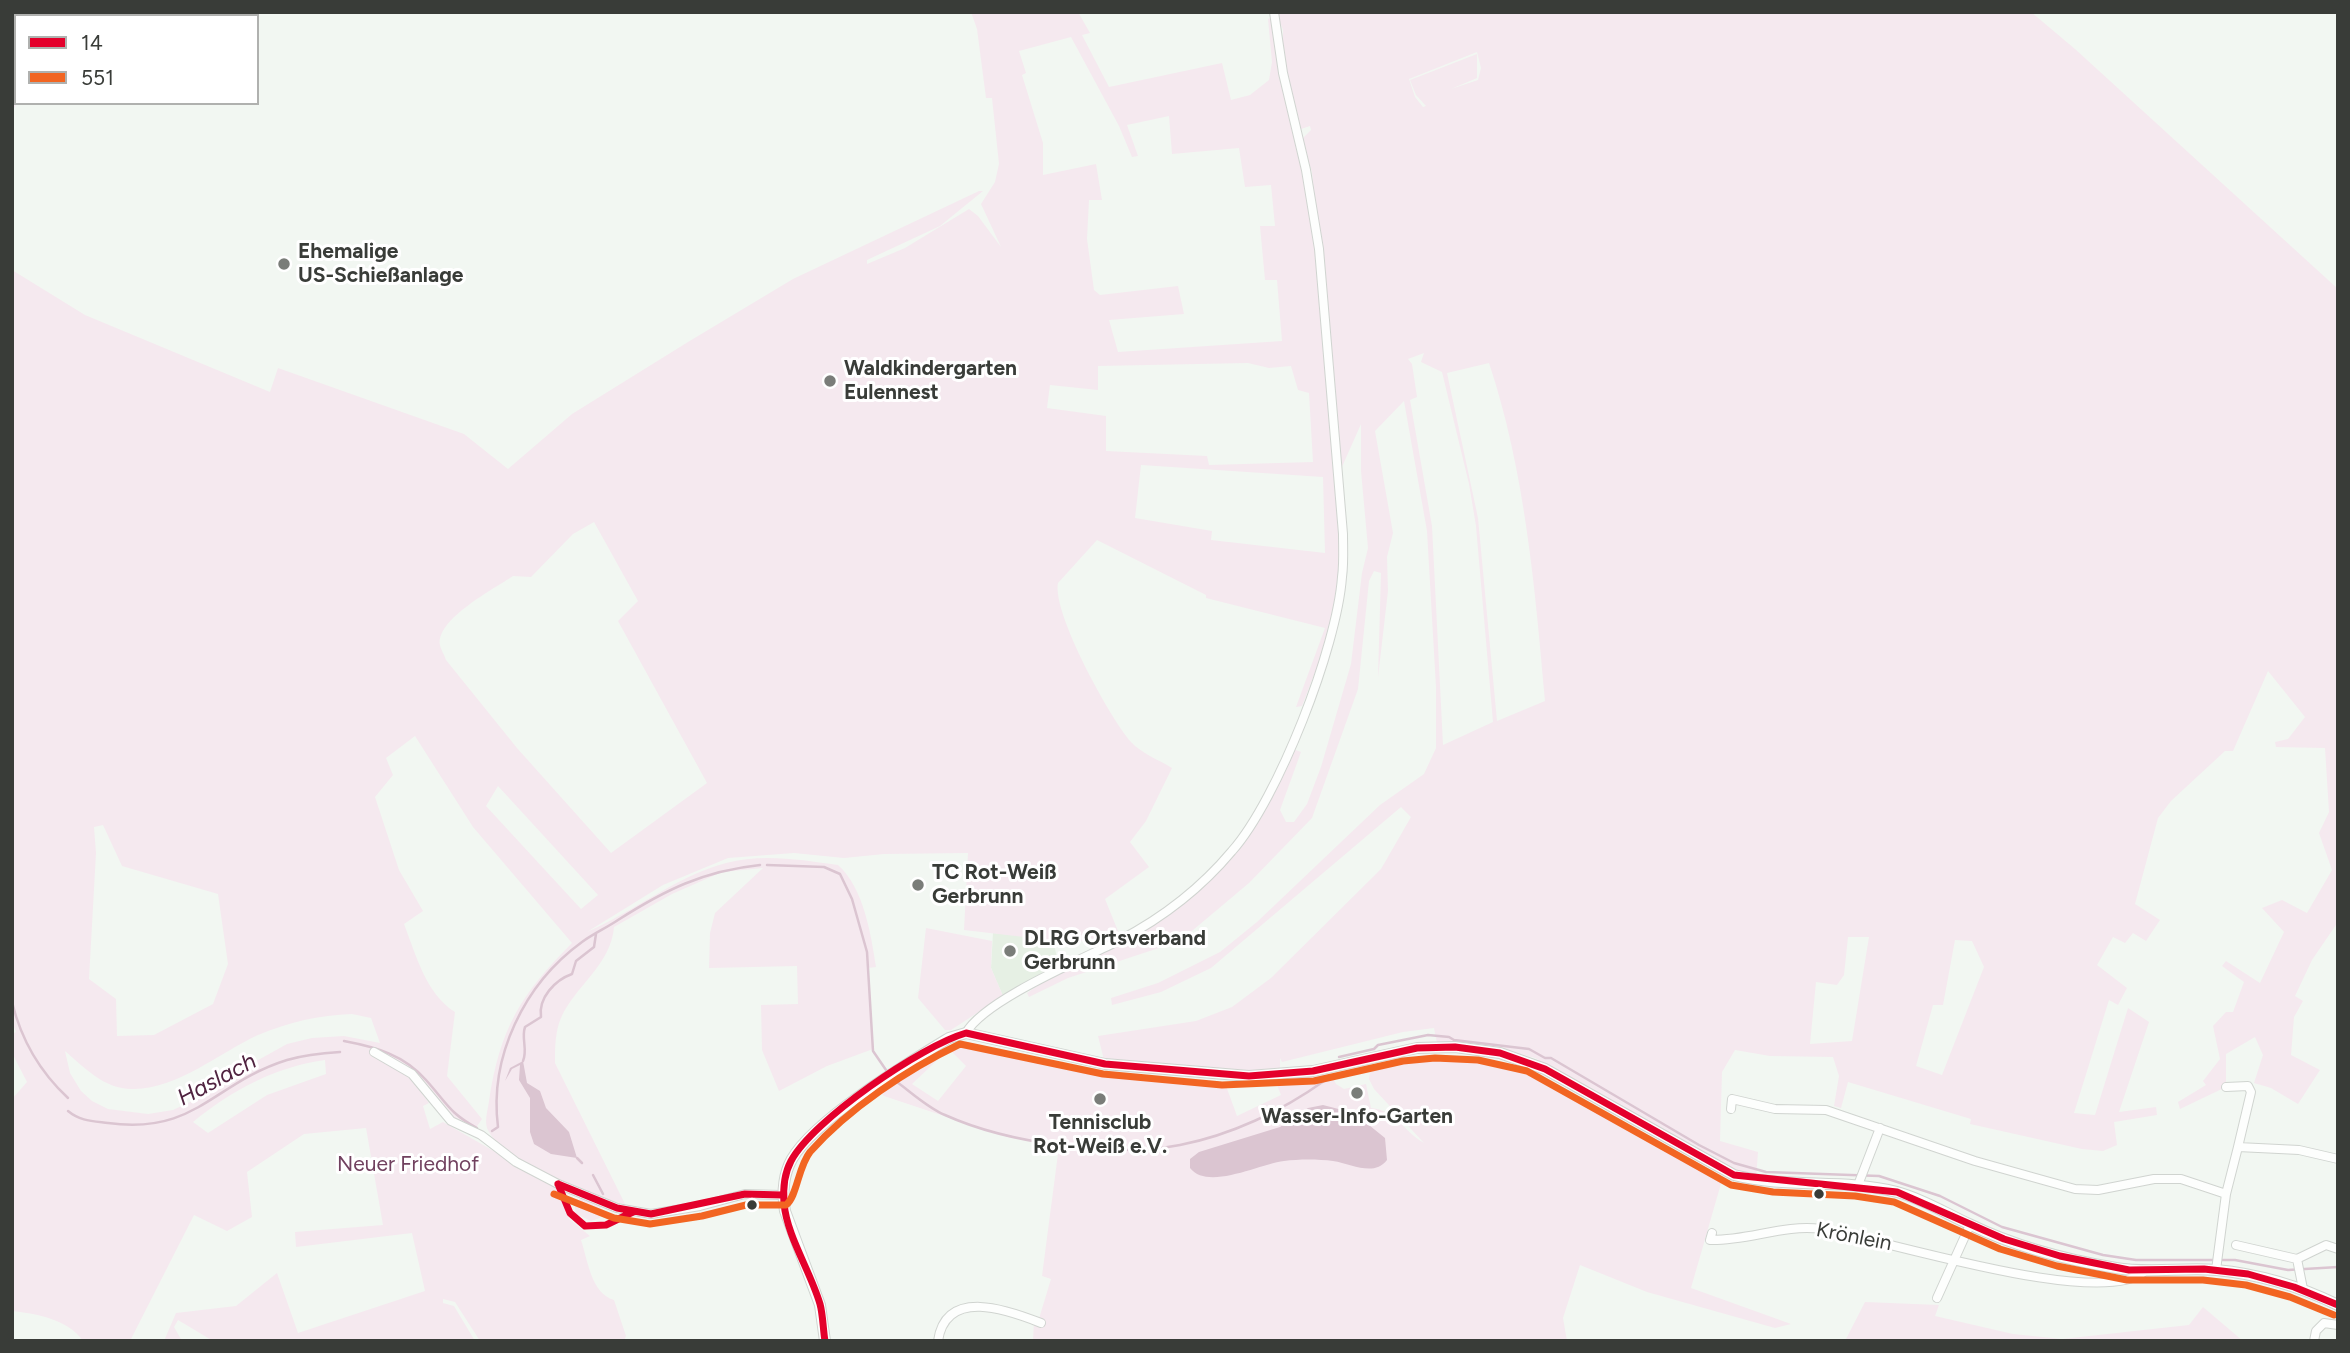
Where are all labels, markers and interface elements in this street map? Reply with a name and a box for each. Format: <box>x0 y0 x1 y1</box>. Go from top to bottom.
legend <box>14 14 259 105</box>
text: 14 <box>81 30 103 55</box>
text: 551 <box>81 65 114 90</box>
place label: Ehemalige US-Schießanlage <box>298 239 463 289</box>
marker: Ehemalige US-Schießanlage <box>276 256 292 272</box>
place label: Waldkindergarten Eulennest <box>844 356 1017 406</box>
marker: Waldkindergarten Eulennest <box>822 373 838 389</box>
place label: TC Rot-Weiß Gerbrunn <box>932 860 1057 910</box>
marker: TC Rot-Weiß Gerbrunn <box>910 877 926 893</box>
place label: DLRG Ortsverband Gerbrunn <box>1024 926 1206 976</box>
marker: DLRG Ortsverband Gerbrunn <box>1002 943 1018 959</box>
water label: Haslach <box>173 1048 261 1112</box>
marker: Wasser-Info-Garten <box>1349 1085 1365 1101</box>
marker: Tennisclub Rot-Weiß e.V. <box>1092 1091 1108 1107</box>
place label: Wasser-Info-Garten <box>1261 1104 1453 1130</box>
place label: Tennisclub Rot-Weiß e.V. <box>1033 1110 1167 1160</box>
park label: Neuer Friedhof <box>337 1152 479 1178</box>
unlabelled marker <box>1812 1187 1826 1201</box>
unlabelled marker <box>745 1198 759 1212</box>
street label: Krönlein <box>1814 1217 1894 1257</box>

